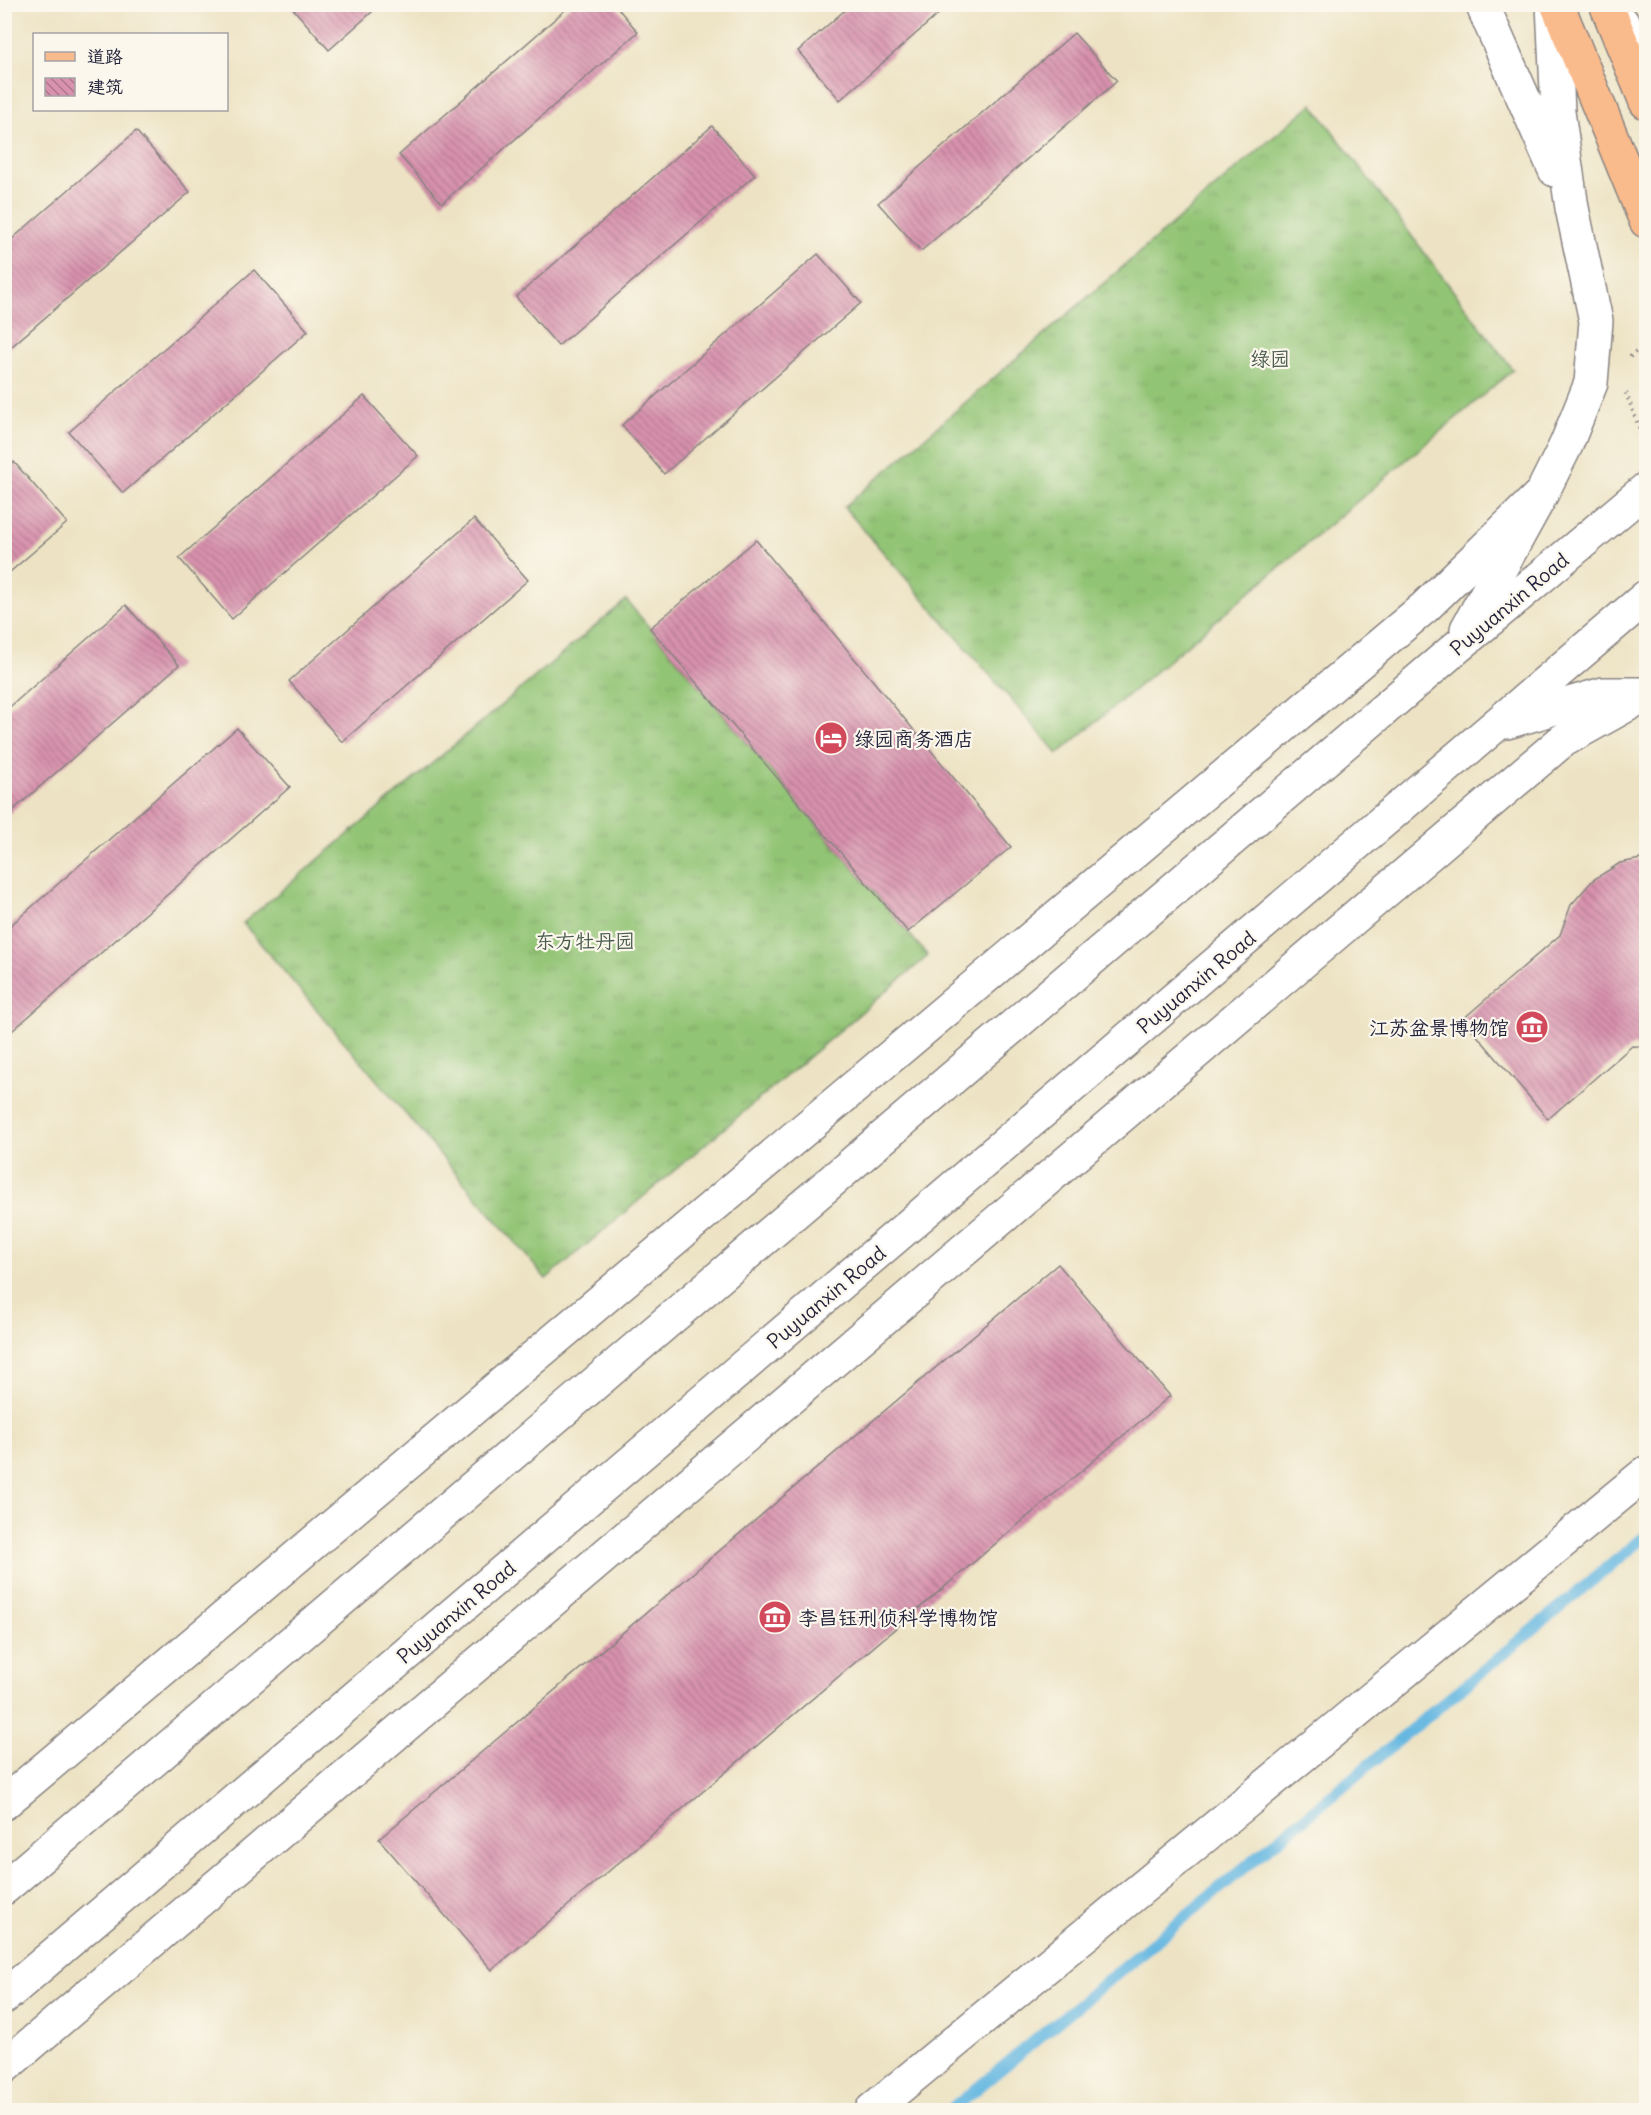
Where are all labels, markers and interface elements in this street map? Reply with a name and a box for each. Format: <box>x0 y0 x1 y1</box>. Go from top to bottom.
legend <box>33 33 228 111</box>
text: 道路 <box>87 45 123 68</box>
text: 建筑 <box>87 75 123 98</box>
park label: 绿园 <box>1250 346 1290 371</box>
street label: Puyuanxin Road <box>1445 547 1574 661</box>
hotel icon: 绿园商务酒店 <box>813 720 849 756</box>
place label: 绿园商务酒店 <box>854 726 974 751</box>
street label: Puyuanxin Road <box>1132 925 1261 1039</box>
park label: 东方牡丹园 <box>535 928 635 953</box>
museum icon: 江苏盆景博物馆 <box>1514 1009 1550 1045</box>
place label: 江苏盆景博物馆 <box>1369 1015 1509 1040</box>
street label: Puyuanxin Road <box>762 1240 891 1354</box>
street label: Puyuanxin Road <box>392 1555 521 1669</box>
museum icon: 李昌钰刑侦科学博物馆 <box>757 1599 793 1635</box>
place label: 李昌钰刑侦科学博物馆 <box>798 1605 998 1630</box>

